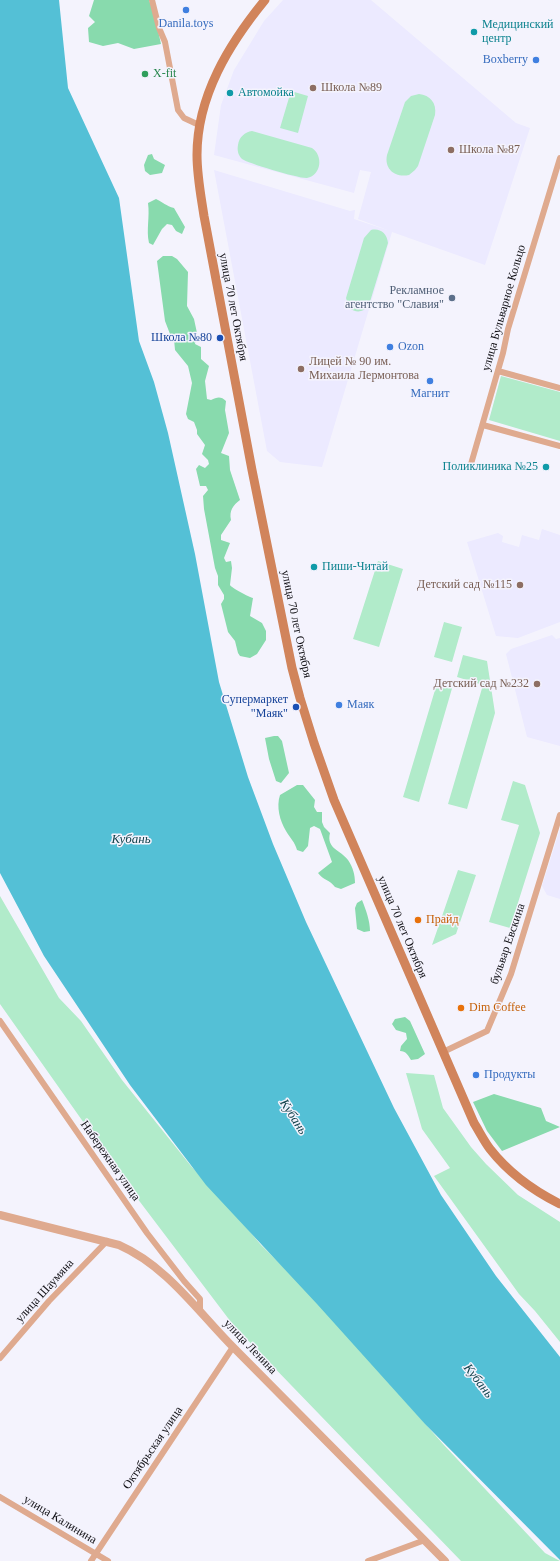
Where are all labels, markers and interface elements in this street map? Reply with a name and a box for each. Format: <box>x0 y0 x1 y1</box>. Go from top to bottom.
marker: Danila.toys <box>181 5 191 15</box>
place label: Danila.toys <box>159 17 213 31</box>
place label: Медицинский центр <box>482 18 553 46</box>
marker: Медицинский центр <box>469 27 479 37</box>
place label: Boxberry <box>483 53 528 67</box>
marker: Boxberry <box>531 55 541 65</box>
place label: X-fit <box>153 67 176 81</box>
marker: X-fit <box>140 69 150 79</box>
place label: Школа №89 <box>321 81 382 95</box>
marker: Школа №89 <box>308 83 318 93</box>
place label: Автомойка <box>238 86 294 100</box>
marker: Автомойка <box>225 88 235 98</box>
place label: Школа №87 <box>459 143 520 157</box>
marker: Школа №87 <box>446 145 456 155</box>
street label: улица Бульварное Кольцо <box>479 243 529 373</box>
street label: улица 70 лет Октября <box>215 252 251 362</box>
place label: Рекламное агентство "Славия" <box>345 284 444 312</box>
marker: Рекламное агентство "Славия" <box>447 293 457 303</box>
place label: Школа №80 <box>151 331 212 345</box>
marker: Школа №80 <box>215 333 225 343</box>
place label: Ozon <box>398 340 424 354</box>
marker: Ozon <box>385 342 395 352</box>
place label: Лицей № 90 им. Михаила Лермонтова <box>309 355 419 383</box>
marker: Лицей № 90 им. Михаила Лермонтова <box>296 364 306 374</box>
marker: Магнит <box>425 376 435 386</box>
place label: Магнит <box>410 387 450 401</box>
place label: Поликлиника №25 <box>443 460 538 474</box>
marker: Поликлиника №25 <box>541 462 551 472</box>
place label: Пиши-Читай <box>322 560 388 574</box>
marker: Пиши-Читай <box>309 562 319 572</box>
street label: улица 70 лет Октября <box>278 569 314 679</box>
place label: Детский сад №115 <box>417 578 512 592</box>
marker: Детский сад №115 <box>515 580 525 590</box>
place label: Детский сад №232 <box>434 677 529 691</box>
marker: Детский сад №232 <box>532 679 542 689</box>
place label: Супермаркет "Маяк" <box>222 693 288 721</box>
place label: Маяк <box>347 698 374 712</box>
marker: Маяк <box>334 700 344 710</box>
marker: Супермаркет "Маяк" <box>291 702 301 712</box>
water label: Кубань <box>111 832 151 848</box>
street label: улица 70 лет Октября <box>374 874 430 980</box>
street label: бульвар Евскина <box>487 902 529 986</box>
place label: Прайд <box>426 913 459 927</box>
marker: Прайд <box>413 915 423 925</box>
place label: Dim Coffee <box>469 1001 526 1015</box>
marker: Dim Coffee <box>456 1003 466 1013</box>
place label: Продукты <box>484 1068 535 1082</box>
marker: Продукты <box>471 1070 481 1080</box>
water label: Кубань <box>276 1096 310 1138</box>
street label: Набережная улица <box>77 1118 143 1204</box>
street label: улица Шаумяна <box>13 1256 77 1326</box>
street label: улица Ленина <box>220 1317 280 1377</box>
water label: Кубань <box>460 1361 496 1401</box>
street label: Октябрьская улица <box>120 1404 186 1492</box>
street label: улица Калинина <box>21 1492 99 1548</box>

